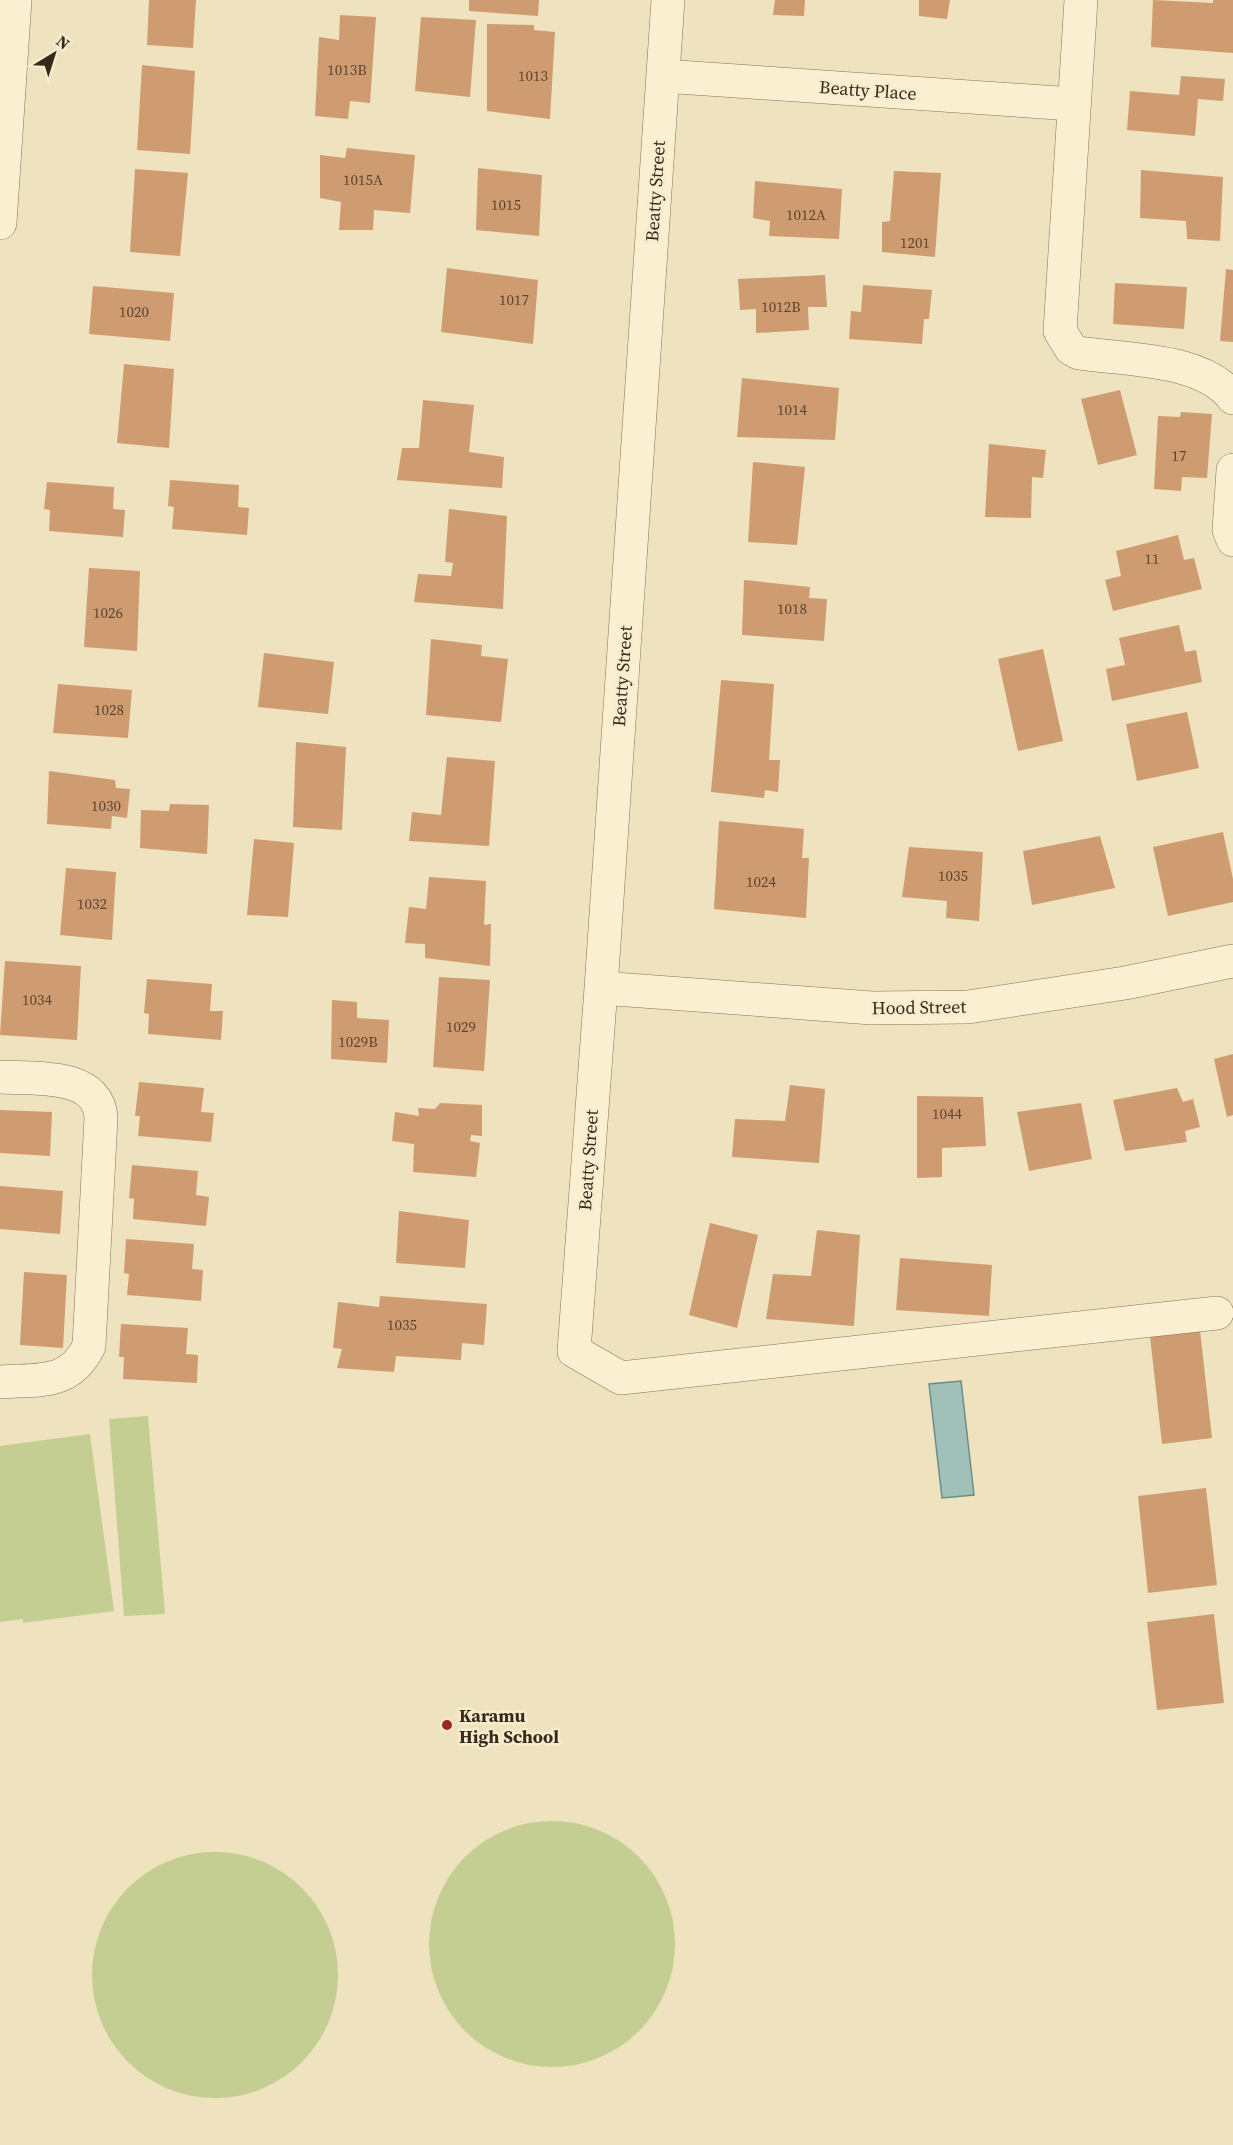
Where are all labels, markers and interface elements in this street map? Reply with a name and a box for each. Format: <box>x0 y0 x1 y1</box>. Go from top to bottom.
north arrow <box>24 24 84 84</box>
text: N <box>52 30 75 55</box>
house number: 1013B <box>327 59 367 80</box>
house number: 1013 <box>518 65 548 86</box>
street label: Beatty Place <box>818 74 918 106</box>
street label: Beatty Street <box>639 139 671 242</box>
house number: 1015A <box>343 169 383 190</box>
house number: 1015 <box>491 194 521 215</box>
house number: 1012A <box>786 204 826 225</box>
house number: 1201 <box>900 232 930 253</box>
house number: 1017 <box>499 289 529 310</box>
house number: 1012B <box>761 296 801 317</box>
house number: 1020 <box>119 301 149 322</box>
house number: 1014 <box>777 399 807 420</box>
house number: 17 <box>1171 445 1187 466</box>
house number: 11 <box>1144 548 1160 569</box>
house number: 1018 <box>777 598 807 619</box>
house number: 1026 <box>93 602 123 623</box>
street label: Beatty Street <box>606 624 638 727</box>
house number: 1028 <box>94 699 124 720</box>
house number: 1030 <box>91 795 121 816</box>
house number: 1035 <box>938 865 968 886</box>
house number: 1024 <box>746 871 776 892</box>
house number: 1032 <box>77 893 107 914</box>
house number: 1034 <box>22 989 52 1010</box>
street label: Hood Street <box>872 994 967 1020</box>
house number: 1029 <box>446 1016 476 1037</box>
house number: 1029B <box>338 1031 378 1052</box>
house number: 1044 <box>932 1103 962 1124</box>
street label: Beatty Street <box>572 1108 604 1211</box>
house number: 1035 <box>387 1314 417 1335</box>
place label: Karamu High School <box>459 1703 559 1749</box>
marker: Karamu High School <box>440 1718 454 1732</box>

